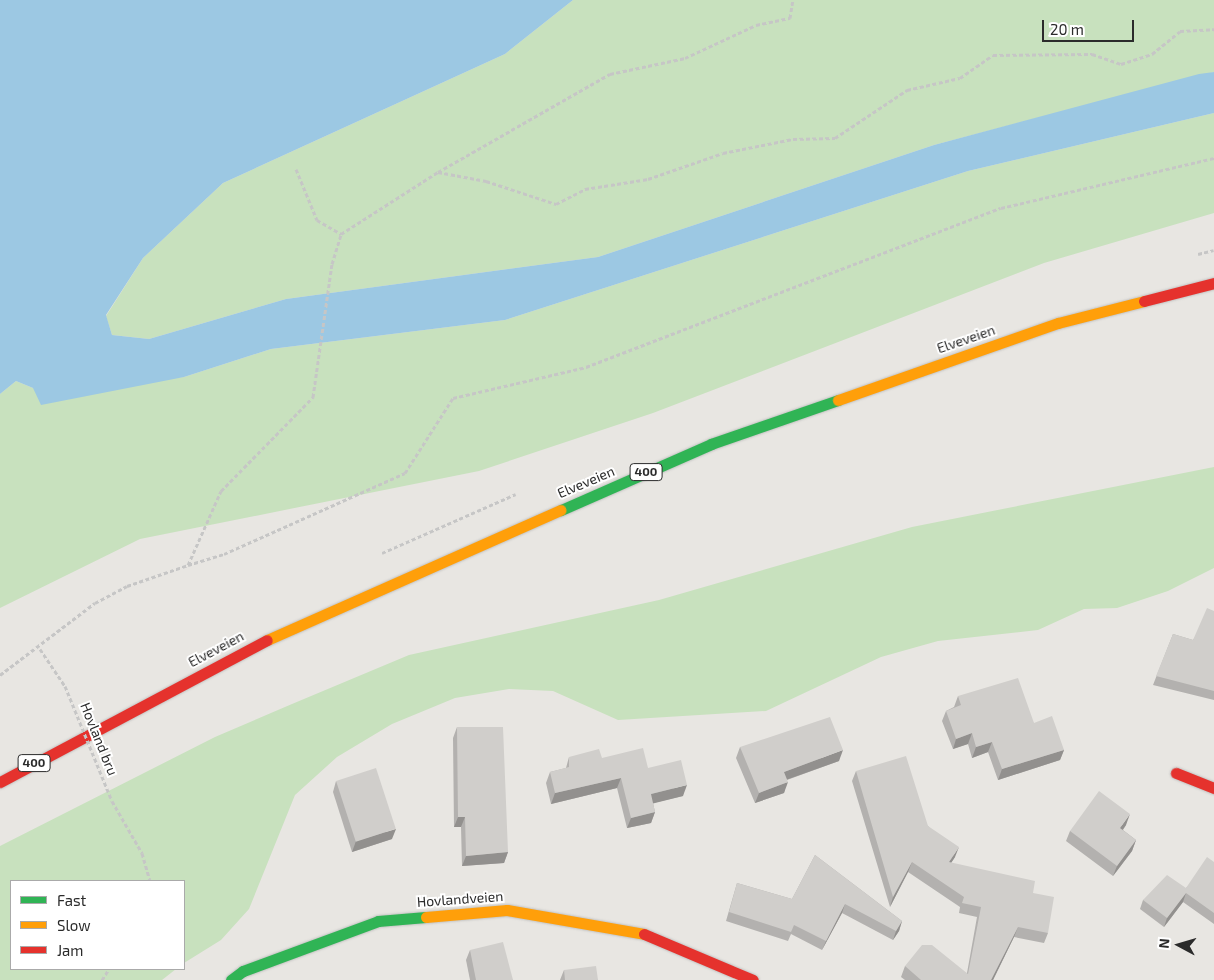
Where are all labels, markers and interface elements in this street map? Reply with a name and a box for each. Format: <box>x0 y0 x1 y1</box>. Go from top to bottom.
scale bar <box>1044 10 1136 42</box>
text: 20 m <box>1050 20 1084 38</box>
street label: Elveveien <box>935 321 997 357</box>
street label: Elveveien <box>555 462 617 502</box>
road number: 400 <box>628 462 664 482</box>
street label: Elveveien <box>185 627 247 671</box>
street label: Hovland bru <box>77 700 121 778</box>
road number: 400 <box>16 754 52 772</box>
legend <box>10 880 185 970</box>
street label: Hovlandveien <box>416 888 504 910</box>
text: Fast <box>57 891 86 909</box>
text: Slow <box>57 916 91 934</box>
north arrow <box>1154 920 1204 970</box>
text: N <box>1155 937 1173 949</box>
text: Jam <box>57 941 83 959</box>

